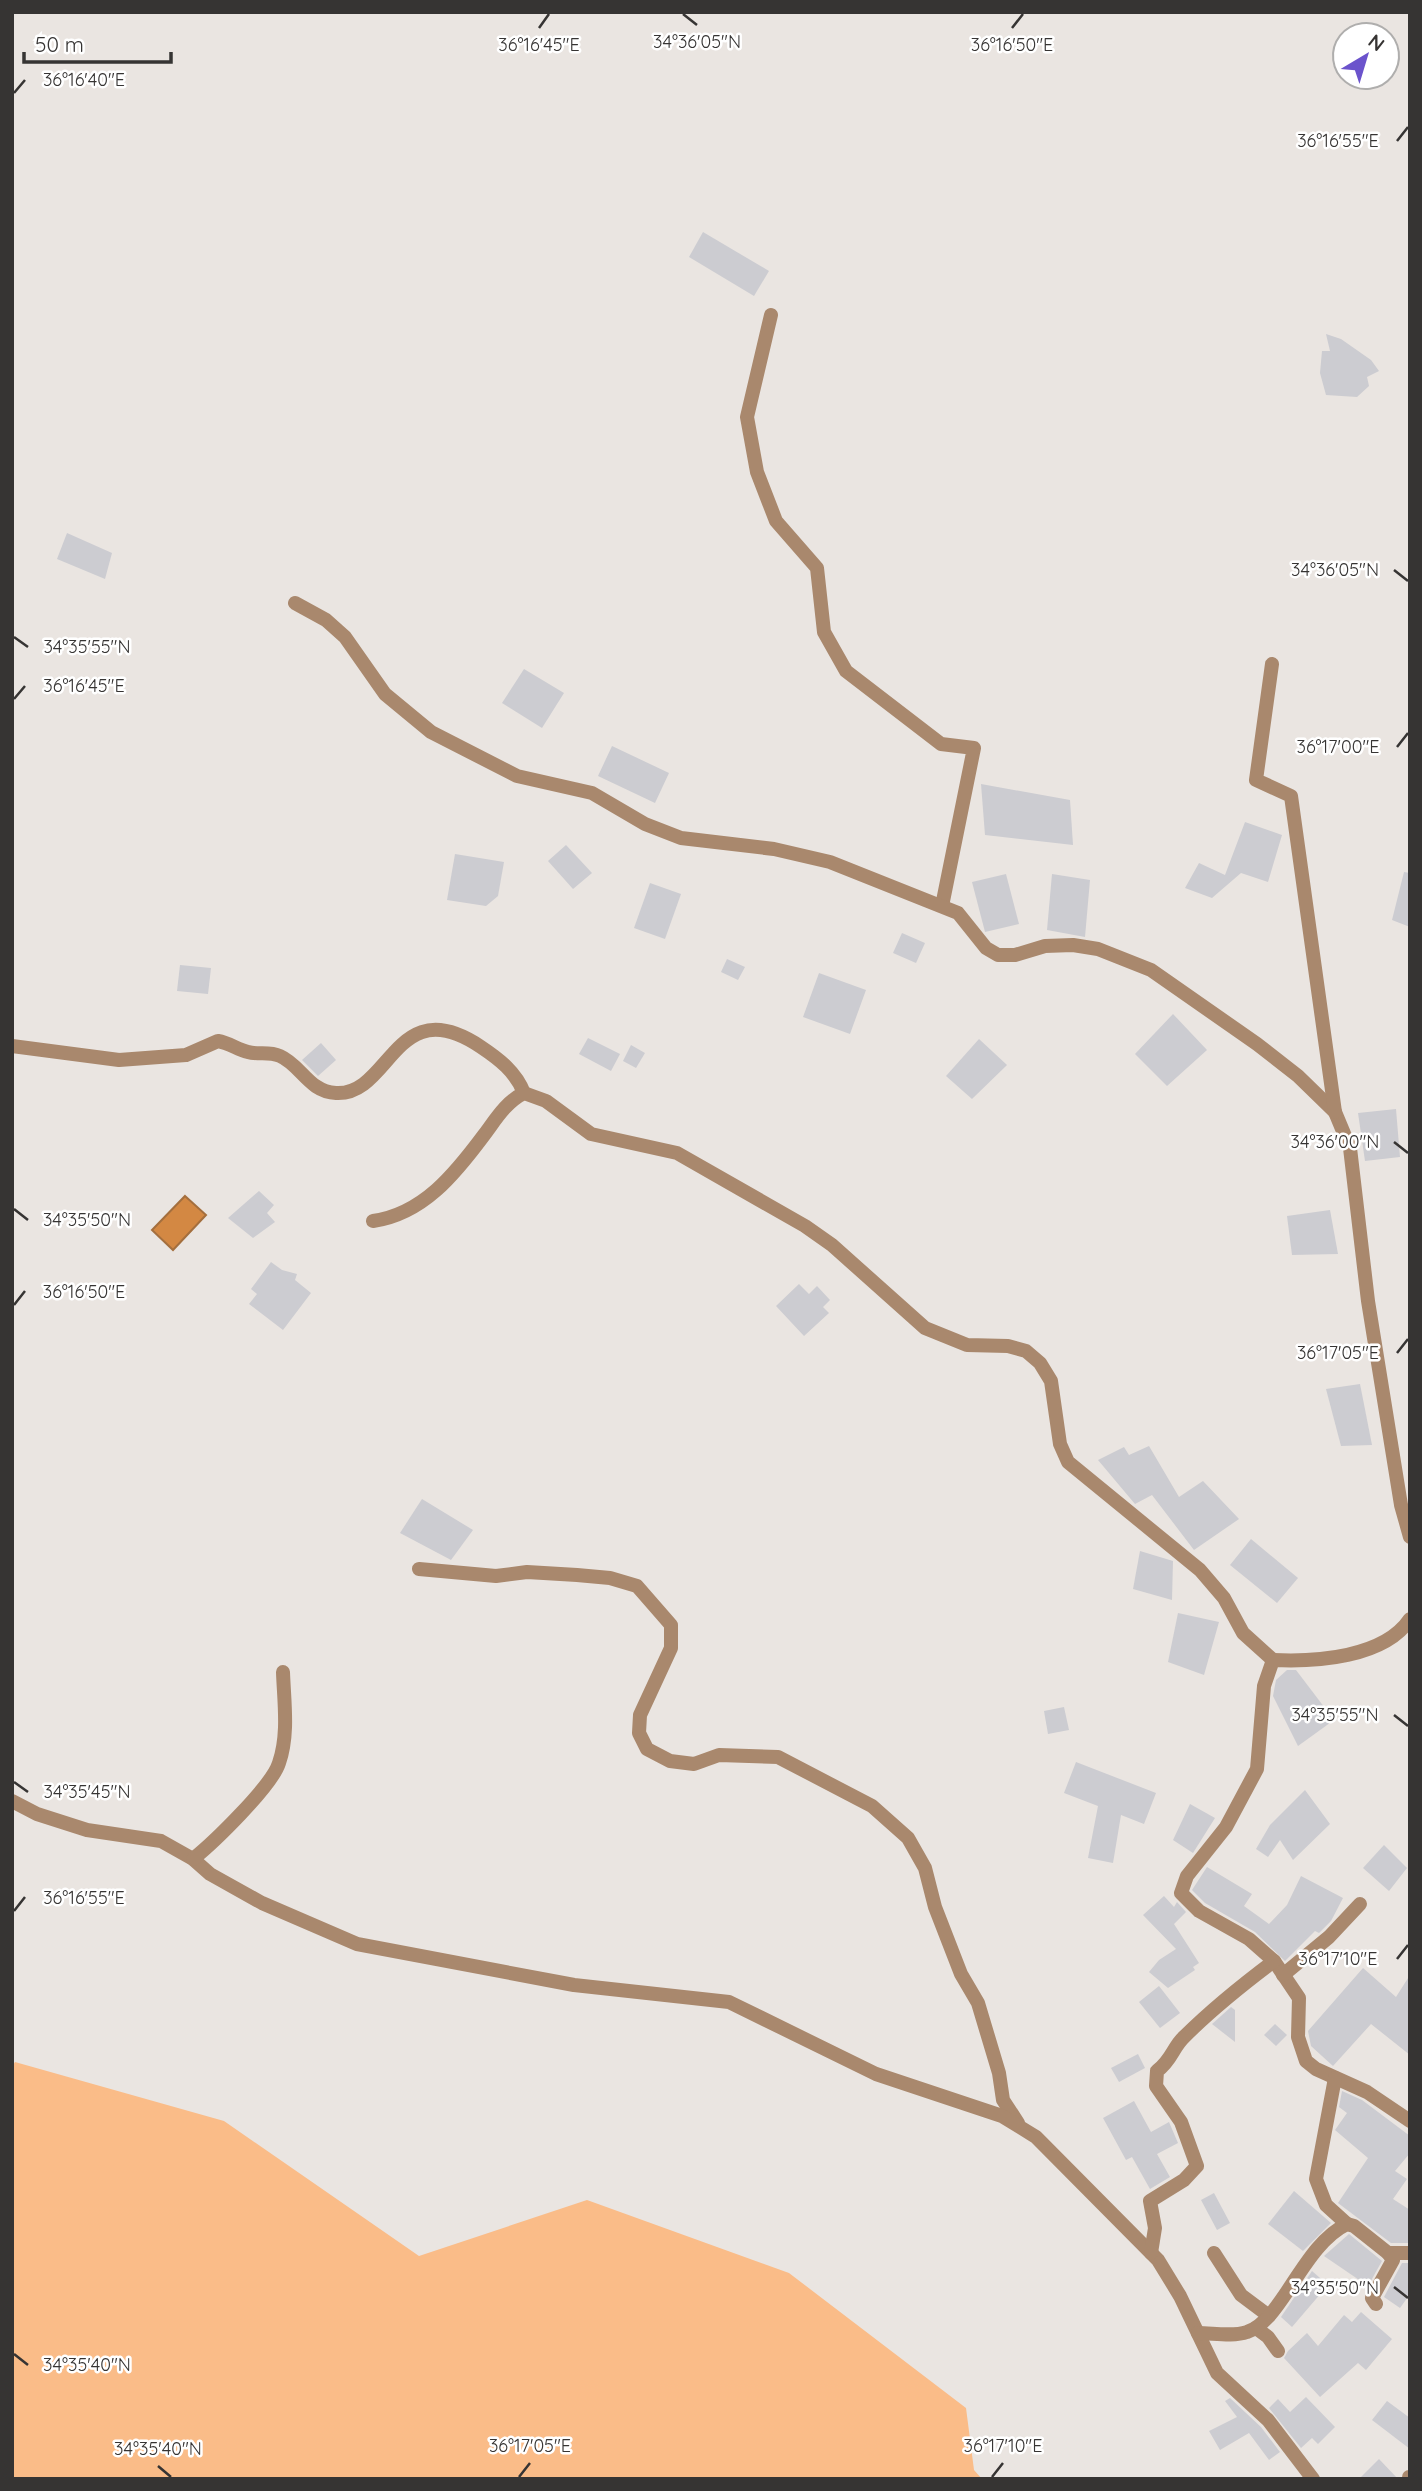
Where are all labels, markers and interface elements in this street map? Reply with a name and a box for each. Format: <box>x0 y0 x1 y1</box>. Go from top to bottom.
scale bar <box>24 21 172 65</box>
north arrow <box>1331 21 1401 91</box>
text: N <box>1364 29 1389 56</box>
text: 34°36'05"N <box>653 30 741 53</box>
text: 50 m <box>35 31 84 57</box>
text: 36°16'45"E <box>498 33 580 56</box>
text: 36°16'50"E <box>971 33 1053 56</box>
text: 36°16'40"E <box>43 68 125 91</box>
text: 36°16'55"E <box>1297 129 1379 152</box>
text: 34°36'05"N <box>1291 558 1379 581</box>
text: 34°35'55"N <box>43 635 131 658</box>
text: 36°16'45"E <box>43 674 125 697</box>
text: 36°17'00"E <box>1297 735 1380 758</box>
text: 34°36'00"N <box>1291 1130 1379 1153</box>
text: 34°35'50"N <box>43 1208 131 1231</box>
text: 36°16'50"E <box>43 1280 125 1303</box>
text: 36°17'05"E <box>1297 1341 1379 1364</box>
text: 34°35'55"N <box>1291 1703 1379 1726</box>
text: 34°35'45"N <box>43 1780 131 1803</box>
text: 36°16'55"E <box>43 1886 125 1909</box>
text: 36°17'10"E <box>1299 1947 1377 1970</box>
text: 34°35'50"N <box>1291 2276 1379 2299</box>
text: 34°35'40"N <box>43 2353 131 2376</box>
text: 36°17'05"E <box>489 2434 571 2457</box>
text: 36°17'10"E <box>964 2434 1042 2457</box>
text: 34°35'40"N <box>114 2437 202 2460</box>

